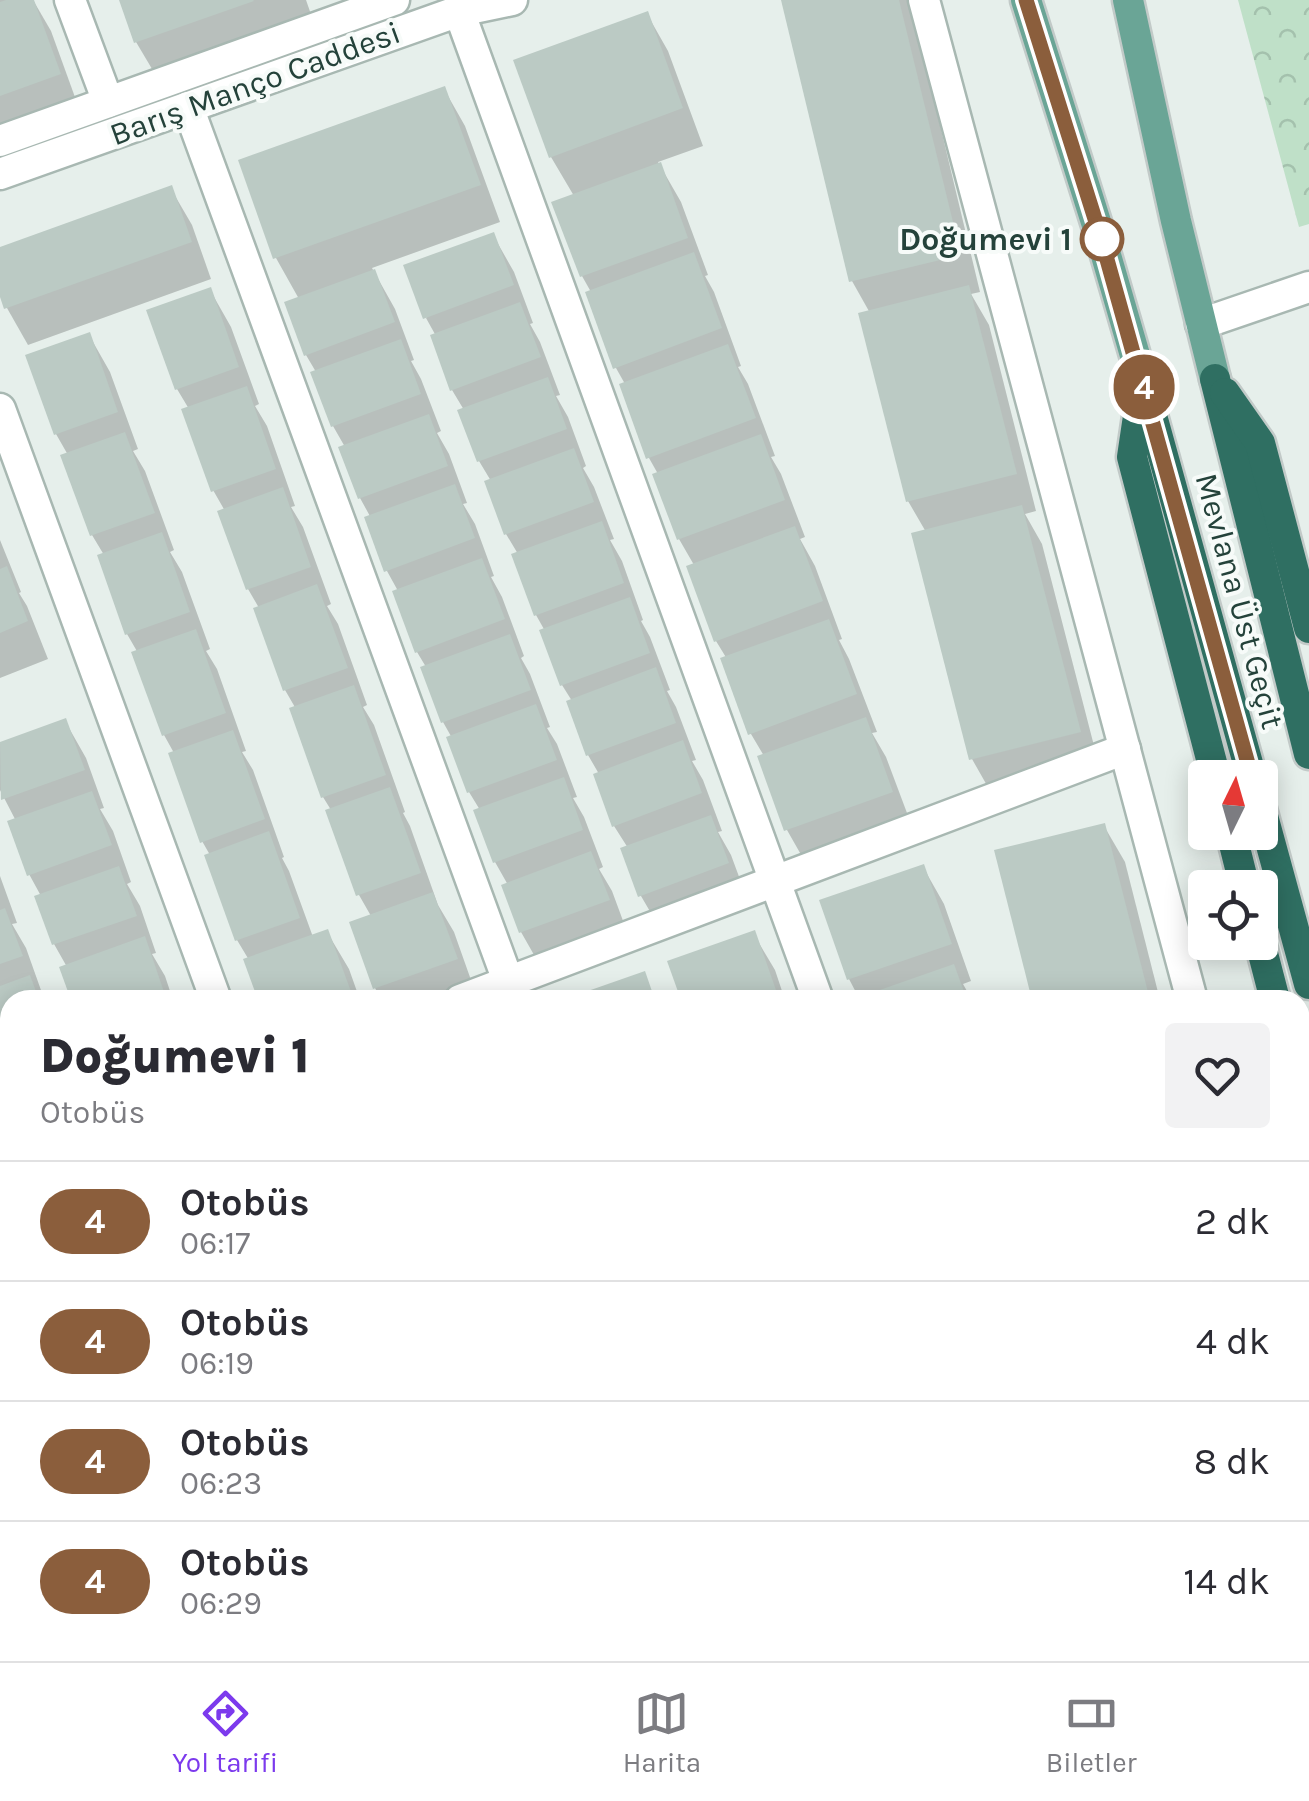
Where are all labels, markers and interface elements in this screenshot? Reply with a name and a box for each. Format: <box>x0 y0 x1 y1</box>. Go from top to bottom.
street label: Barış Manço Caddesi <box>105 14 406 153</box>
marker: Doğumevi 1 <box>1081 218 1123 260</box>
place label: Doğumevi 1 <box>899 221 1072 258</box>
line badge: 4 <box>1112 354 1176 420</box>
text: 4 <box>1134 367 1154 408</box>
street label: Mevlana Üst Geçit <box>1188 469 1291 733</box>
north arrow <box>1188 760 1278 850</box>
map controls <box>1188 760 1278 960</box>
button: locate <box>1188 870 1278 960</box>
button: heart <box>1165 1023 1270 1128</box>
text: Doğumevi 1 <box>40 1028 309 1084</box>
text: Otobüs <box>40 1094 145 1131</box>
text: Otobüs <box>180 1180 310 1225</box>
text: 2 dk <box>1195 1199 1270 1244</box>
text: 4 <box>85 1201 105 1242</box>
text: 06:17 <box>180 1225 250 1262</box>
text: Otobüs <box>180 1300 310 1345</box>
text: 4 dk <box>1196 1319 1270 1364</box>
text: 4 <box>85 1321 105 1362</box>
text: 06:19 <box>180 1345 254 1382</box>
text: Otobüs <box>180 1420 310 1465</box>
text: 8 dk <box>1194 1439 1270 1484</box>
text: 4 <box>85 1441 105 1482</box>
text: 06:23 <box>180 1465 262 1502</box>
text: Otobüs <box>180 1540 310 1585</box>
text: 14 dk <box>1183 1559 1270 1604</box>
text: 4 <box>85 1561 105 1602</box>
text: 06:29 <box>180 1585 262 1622</box>
tab: Yol tarifi <box>172 1686 278 1779</box>
tab: Harita <box>623 1686 701 1779</box>
tab: Biletler <box>1046 1686 1137 1779</box>

